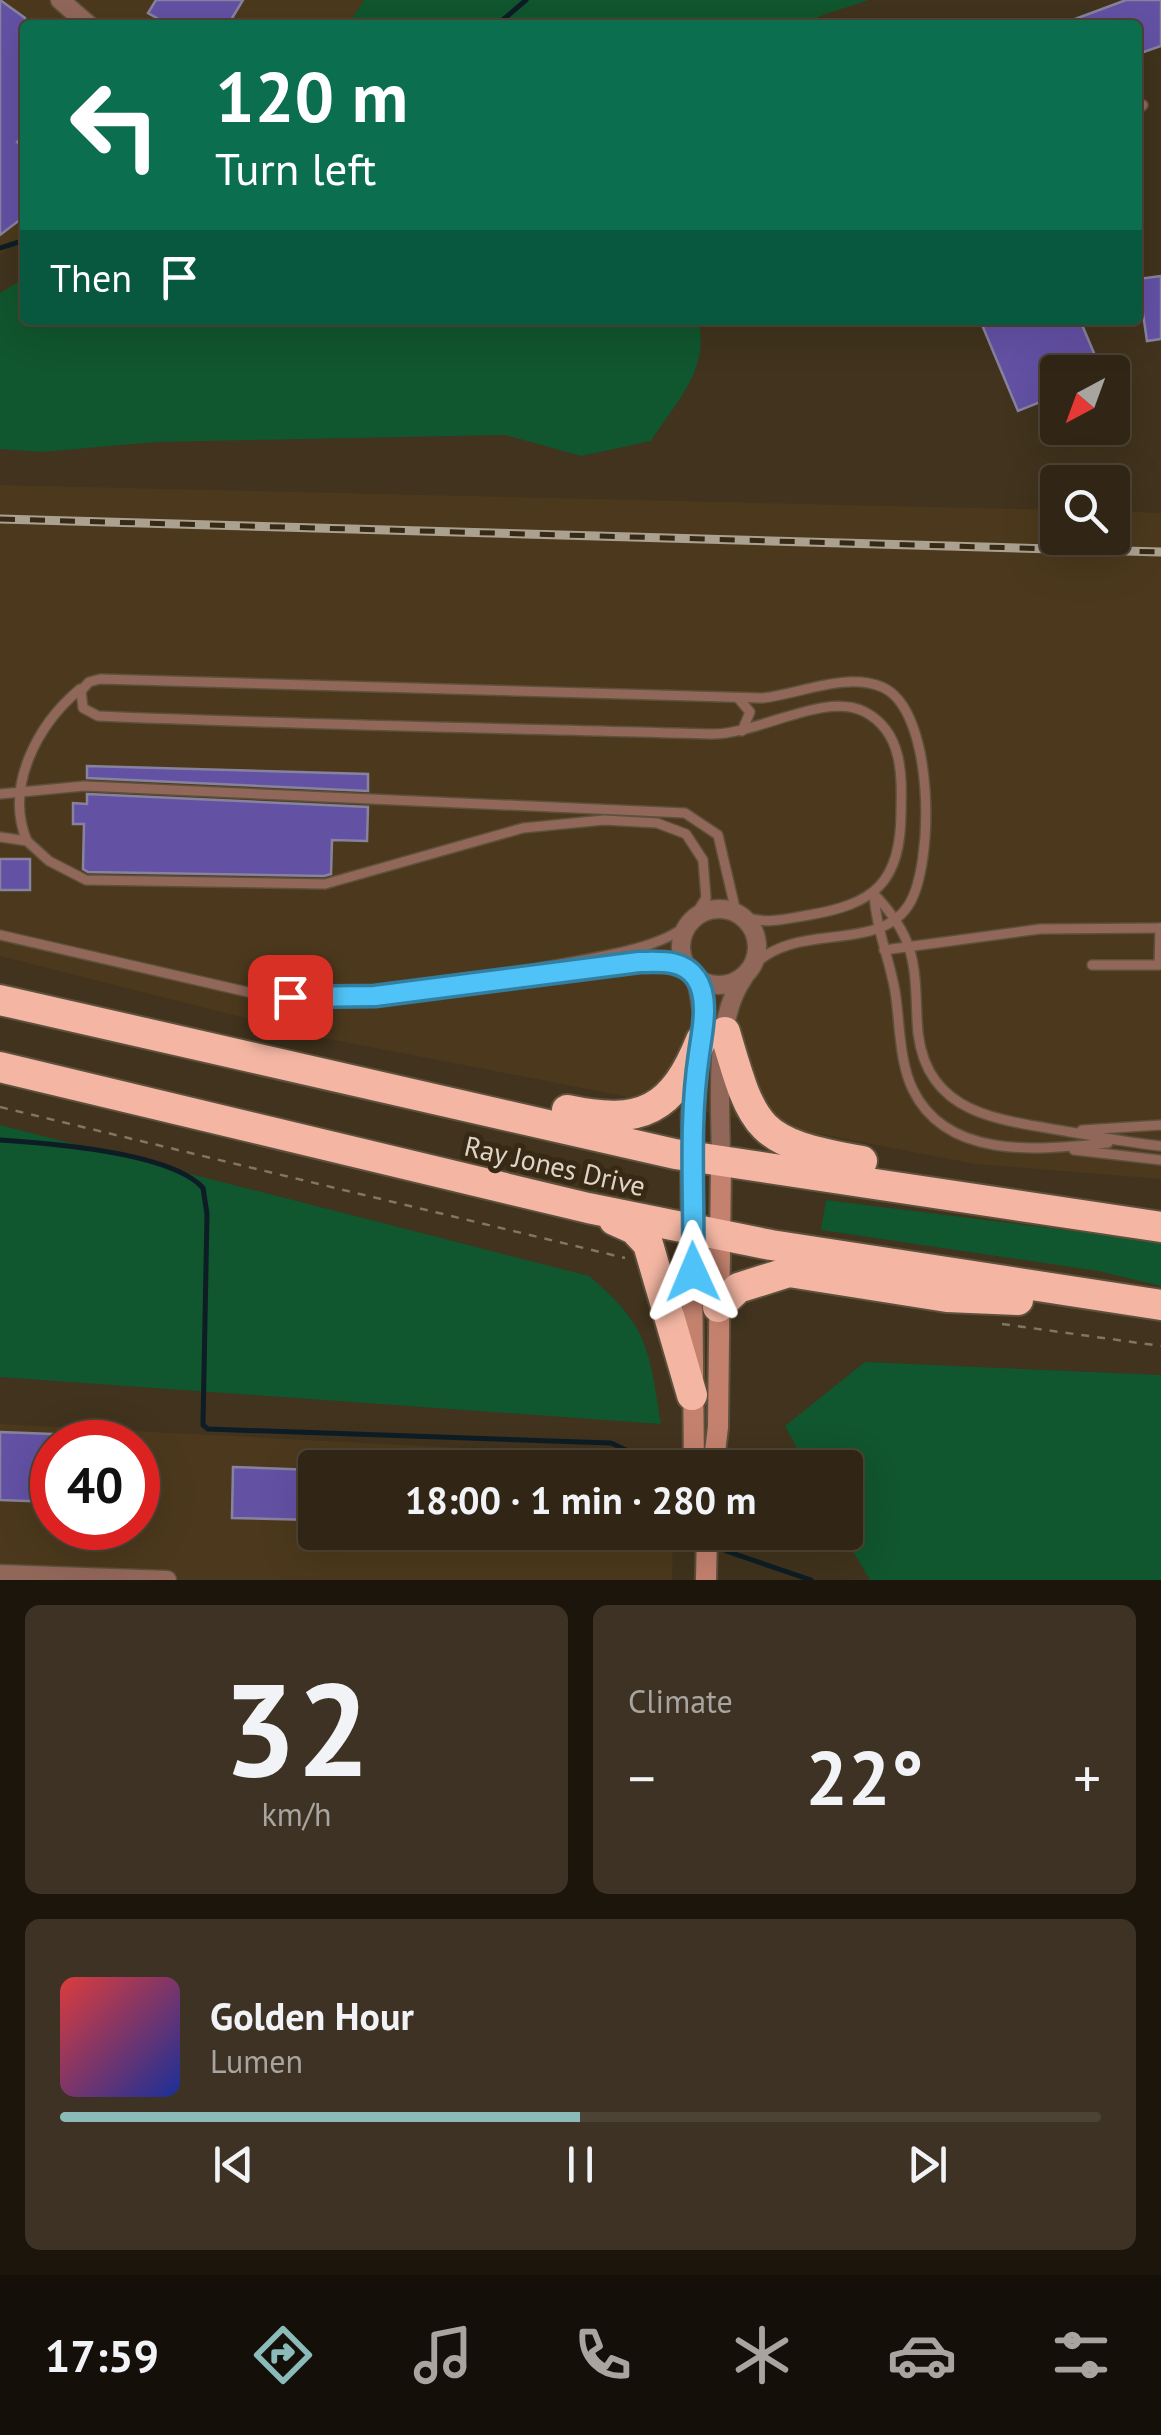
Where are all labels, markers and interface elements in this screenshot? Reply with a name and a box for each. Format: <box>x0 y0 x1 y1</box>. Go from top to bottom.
text: 120 m <box>215 51 408 141</box>
icon: left <box>50 60 180 190</box>
text: Turn left <box>215 139 376 197</box>
icon: arrive <box>152 250 207 305</box>
text: Then <box>50 253 132 302</box>
north arrow <box>1040 355 1130 445</box>
map controls <box>1040 355 1130 555</box>
button: search <box>1040 465 1130 555</box>
pin <box>248 955 333 1040</box>
icon: arrive <box>263 970 318 1025</box>
street label: Ray Jones Drive <box>461 1127 649 1204</box>
position arrow <box>641 1220 745 1324</box>
speed limit sign: 40 <box>30 1420 160 1550</box>
text: 18:00 · 1 min · 280 m <box>405 1475 756 1524</box>
text: 32 <box>223 1644 370 1812</box>
text: Climate <box>628 1680 733 1722</box>
text: 22° <box>806 1729 923 1826</box>
text: − <box>628 1742 656 1813</box>
text: + <box>1073 1742 1101 1813</box>
text: km/h <box>261 1793 332 1835</box>
text: Golden Hour <box>210 1991 414 2040</box>
text: Lumen <box>210 2040 303 2082</box>
icon: previous <box>206 2137 261 2192</box>
icon: pause <box>553 2137 608 2192</box>
icon: next <box>900 2137 955 2192</box>
icon: directions <box>248 2320 318 2390</box>
icon: music <box>408 2320 478 2390</box>
icon: phone <box>568 2320 638 2390</box>
icon: climate <box>727 2320 797 2390</box>
icon: car <box>887 2320 957 2390</box>
icon: filters <box>1046 2320 1116 2390</box>
text: 17:59 <box>45 2326 159 2384</box>

